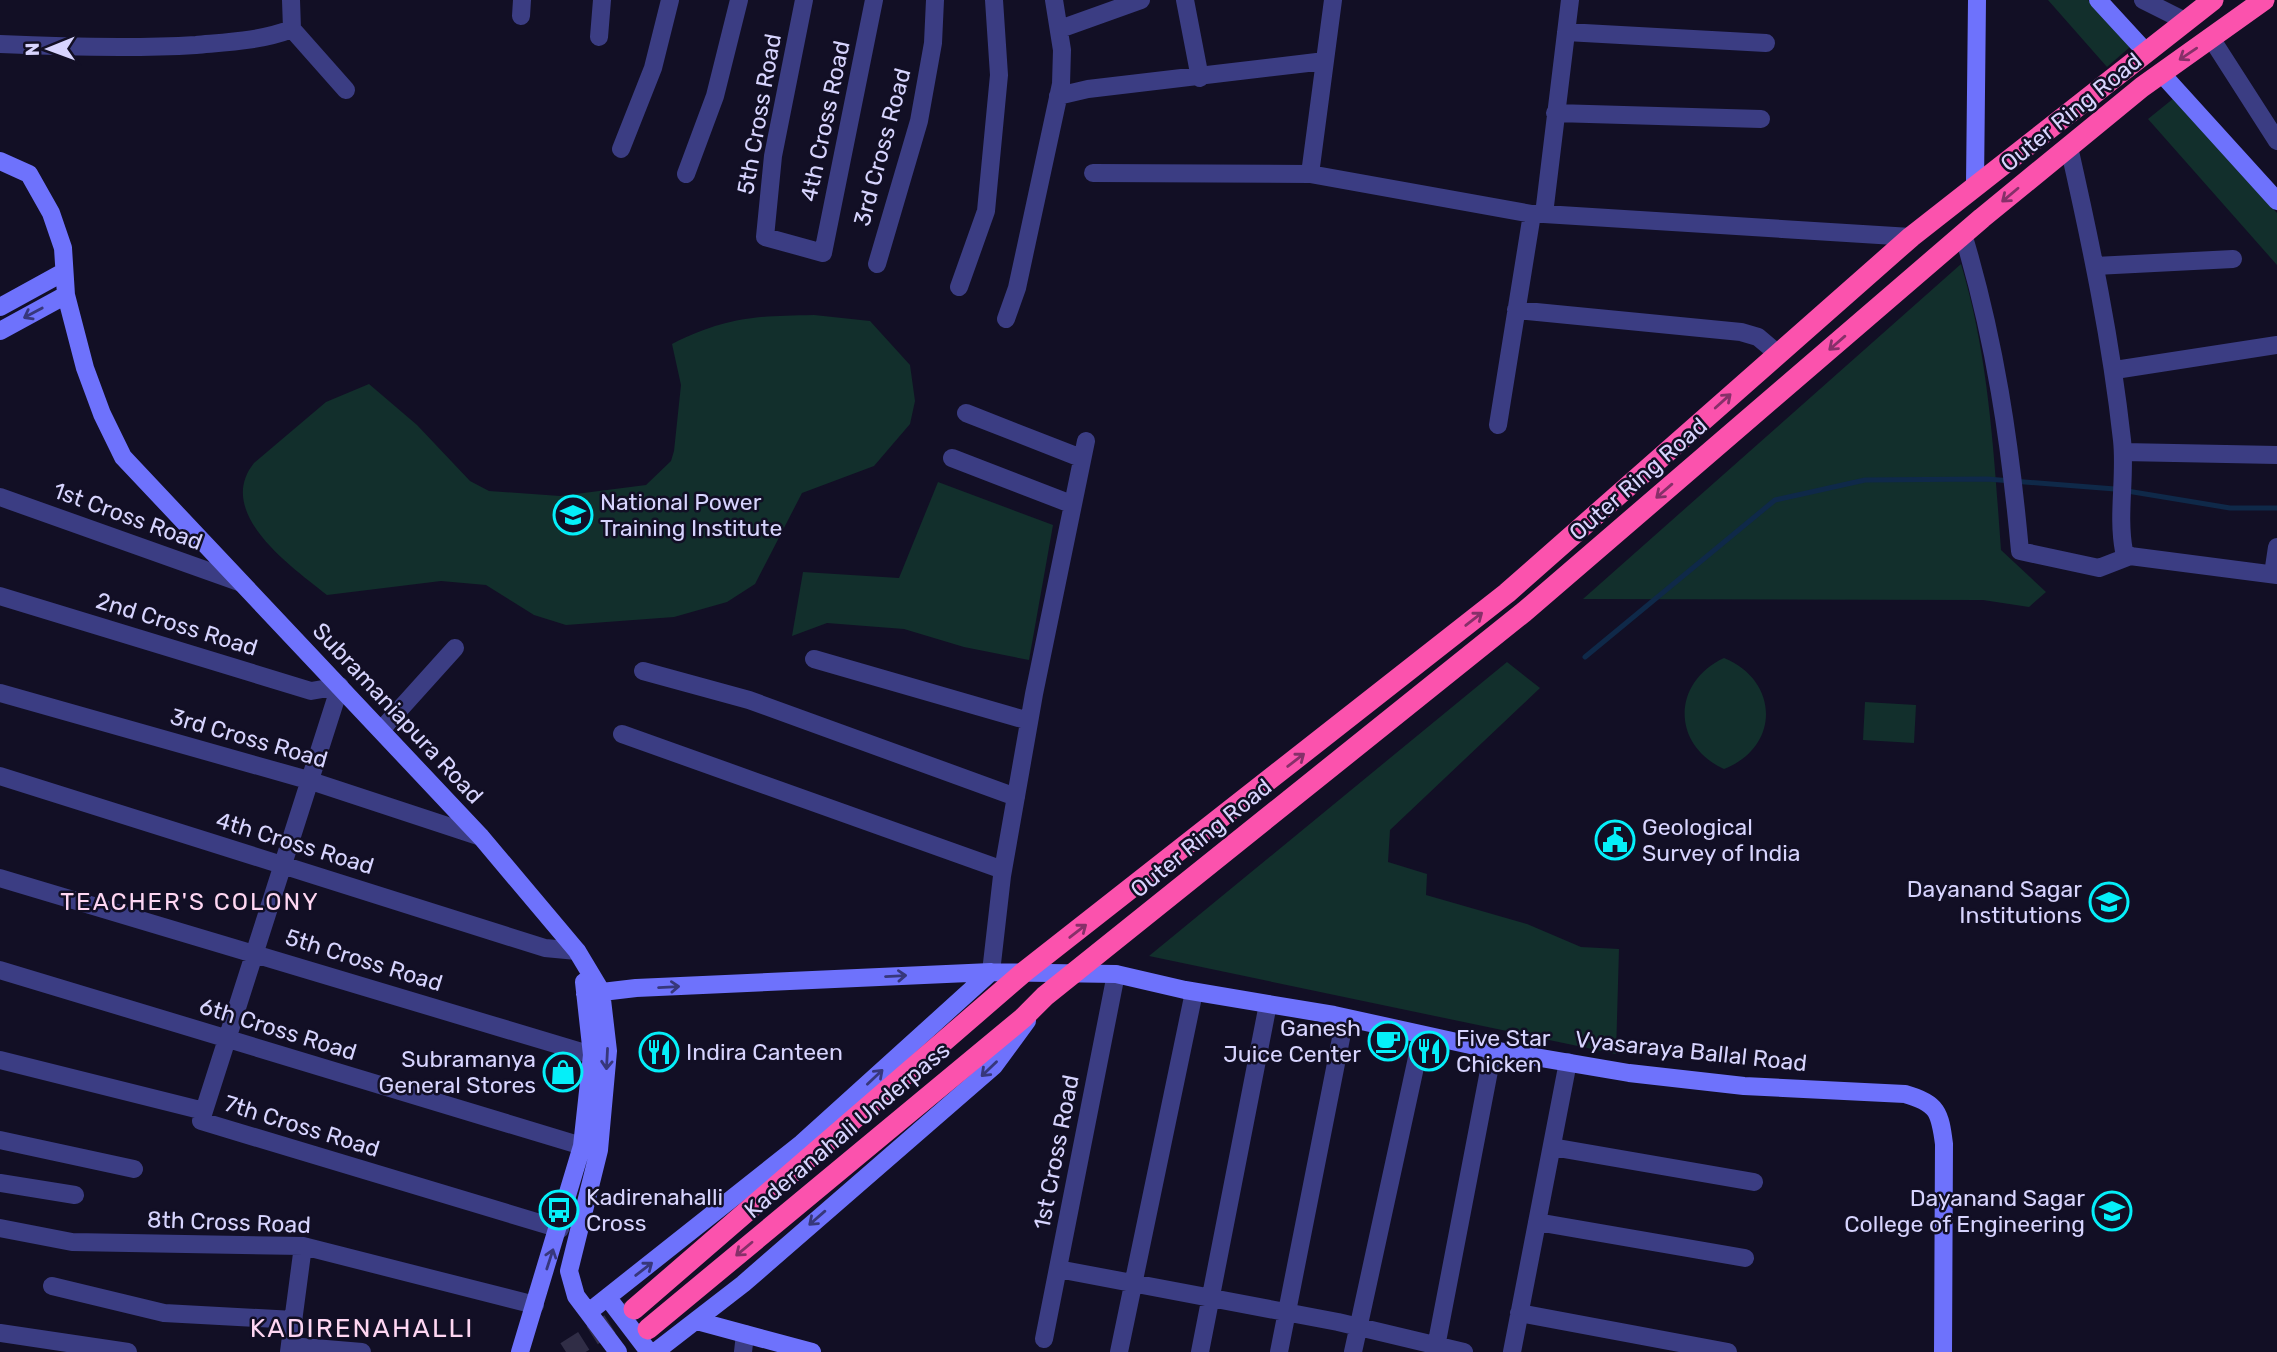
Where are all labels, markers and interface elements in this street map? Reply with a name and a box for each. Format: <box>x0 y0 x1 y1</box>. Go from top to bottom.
north arrow <box>14 14 84 84</box>
street label: 5th Cross Road <box>731 31 787 197</box>
street label: 4th Cross Road <box>794 38 856 204</box>
text: N <box>21 42 44 56</box>
street label: Outer Ring Road <box>1995 46 2147 178</box>
one-way arrow <box>2179 47 2198 61</box>
street label: 3rd Cross Road <box>847 65 917 229</box>
one-way arrow <box>2001 187 2019 203</box>
one-way arrow <box>23 307 44 320</box>
one-way arrow <box>1828 335 1846 351</box>
one-way arrow <box>1714 393 1732 409</box>
street label: Outer Ring Road <box>1563 411 1713 547</box>
street label: 1st Cross Road <box>50 476 206 556</box>
one-way arrow <box>1656 483 1674 499</box>
place label: National Power Training Institute <box>600 488 782 542</box>
school or university icon: National Power Training Institute <box>552 494 594 536</box>
street label: 2nd Cross Road <box>93 586 261 662</box>
one-way arrow <box>1465 611 1483 627</box>
street label: Subramaniapura Road <box>307 617 489 809</box>
street label: 3rd Cross Road <box>167 702 331 774</box>
one-way arrow <box>1286 753 1305 768</box>
street label: Outer Ring Road <box>1125 772 1277 904</box>
street label: 4th Cross Road <box>213 806 377 880</box>
place label: Geological Survey of India <box>1642 813 1801 867</box>
public building icon: Geological Survey of India <box>1594 819 1636 861</box>
place label: Dayanand Sagar Institutions <box>1907 875 2082 929</box>
school or university icon: Dayanand Sagar Institutions <box>2088 881 2130 923</box>
district label: TEACHER'S COLONY <box>60 888 320 916</box>
street label: 5th Cross Road <box>282 923 446 997</box>
one-way arrow <box>1069 923 1087 938</box>
one-way arrow <box>885 970 908 983</box>
one-way arrow <box>657 980 680 993</box>
street label: 6th Cross Road <box>196 992 360 1066</box>
place label: Ganesh Juice Center <box>1223 1014 1361 1068</box>
cafe icon: Ganesh Juice Center <box>1367 1020 1409 1062</box>
place label: Five Star Chicken <box>1456 1024 1551 1078</box>
street label: Vyasaraya Ballal Road <box>1574 1025 1808 1077</box>
restaurant icon: Five Star Chicken <box>1408 1030 1450 1072</box>
restaurant icon: Indira Canteen <box>638 1031 680 1073</box>
street label: Kaderanahali Underpass <box>739 1036 955 1224</box>
place label: Indira Canteen <box>686 1038 843 1066</box>
place label: Subramanya General Stores <box>379 1045 536 1099</box>
one-way arrow <box>600 1047 613 1070</box>
shop icon: Subramanya General Stores <box>542 1051 584 1093</box>
one-way arrow <box>980 1061 998 1077</box>
one-way arrow <box>867 1068 884 1085</box>
street label: 1st Cross Road <box>1027 1072 1085 1232</box>
street label: 7th Cross Road <box>221 1089 383 1163</box>
place label: Kadirenahalli Cross <box>586 1183 723 1237</box>
place label: Dayanand Sagar College of Engineering <box>1844 1184 2085 1238</box>
bus stop icon: Kadirenahalli Cross <box>538 1189 580 1231</box>
school or university icon: Dayanand Sagar College of Engineering <box>2091 1190 2133 1232</box>
street label: 8th Cross Road <box>147 1205 311 1239</box>
one-way arrow <box>809 1210 827 1226</box>
one-way arrow <box>736 1241 754 1257</box>
one-way arrow <box>545 1248 557 1270</box>
one-way arrow <box>635 1262 653 1277</box>
district label: KADIRENAHALLI <box>250 1313 474 1344</box>

